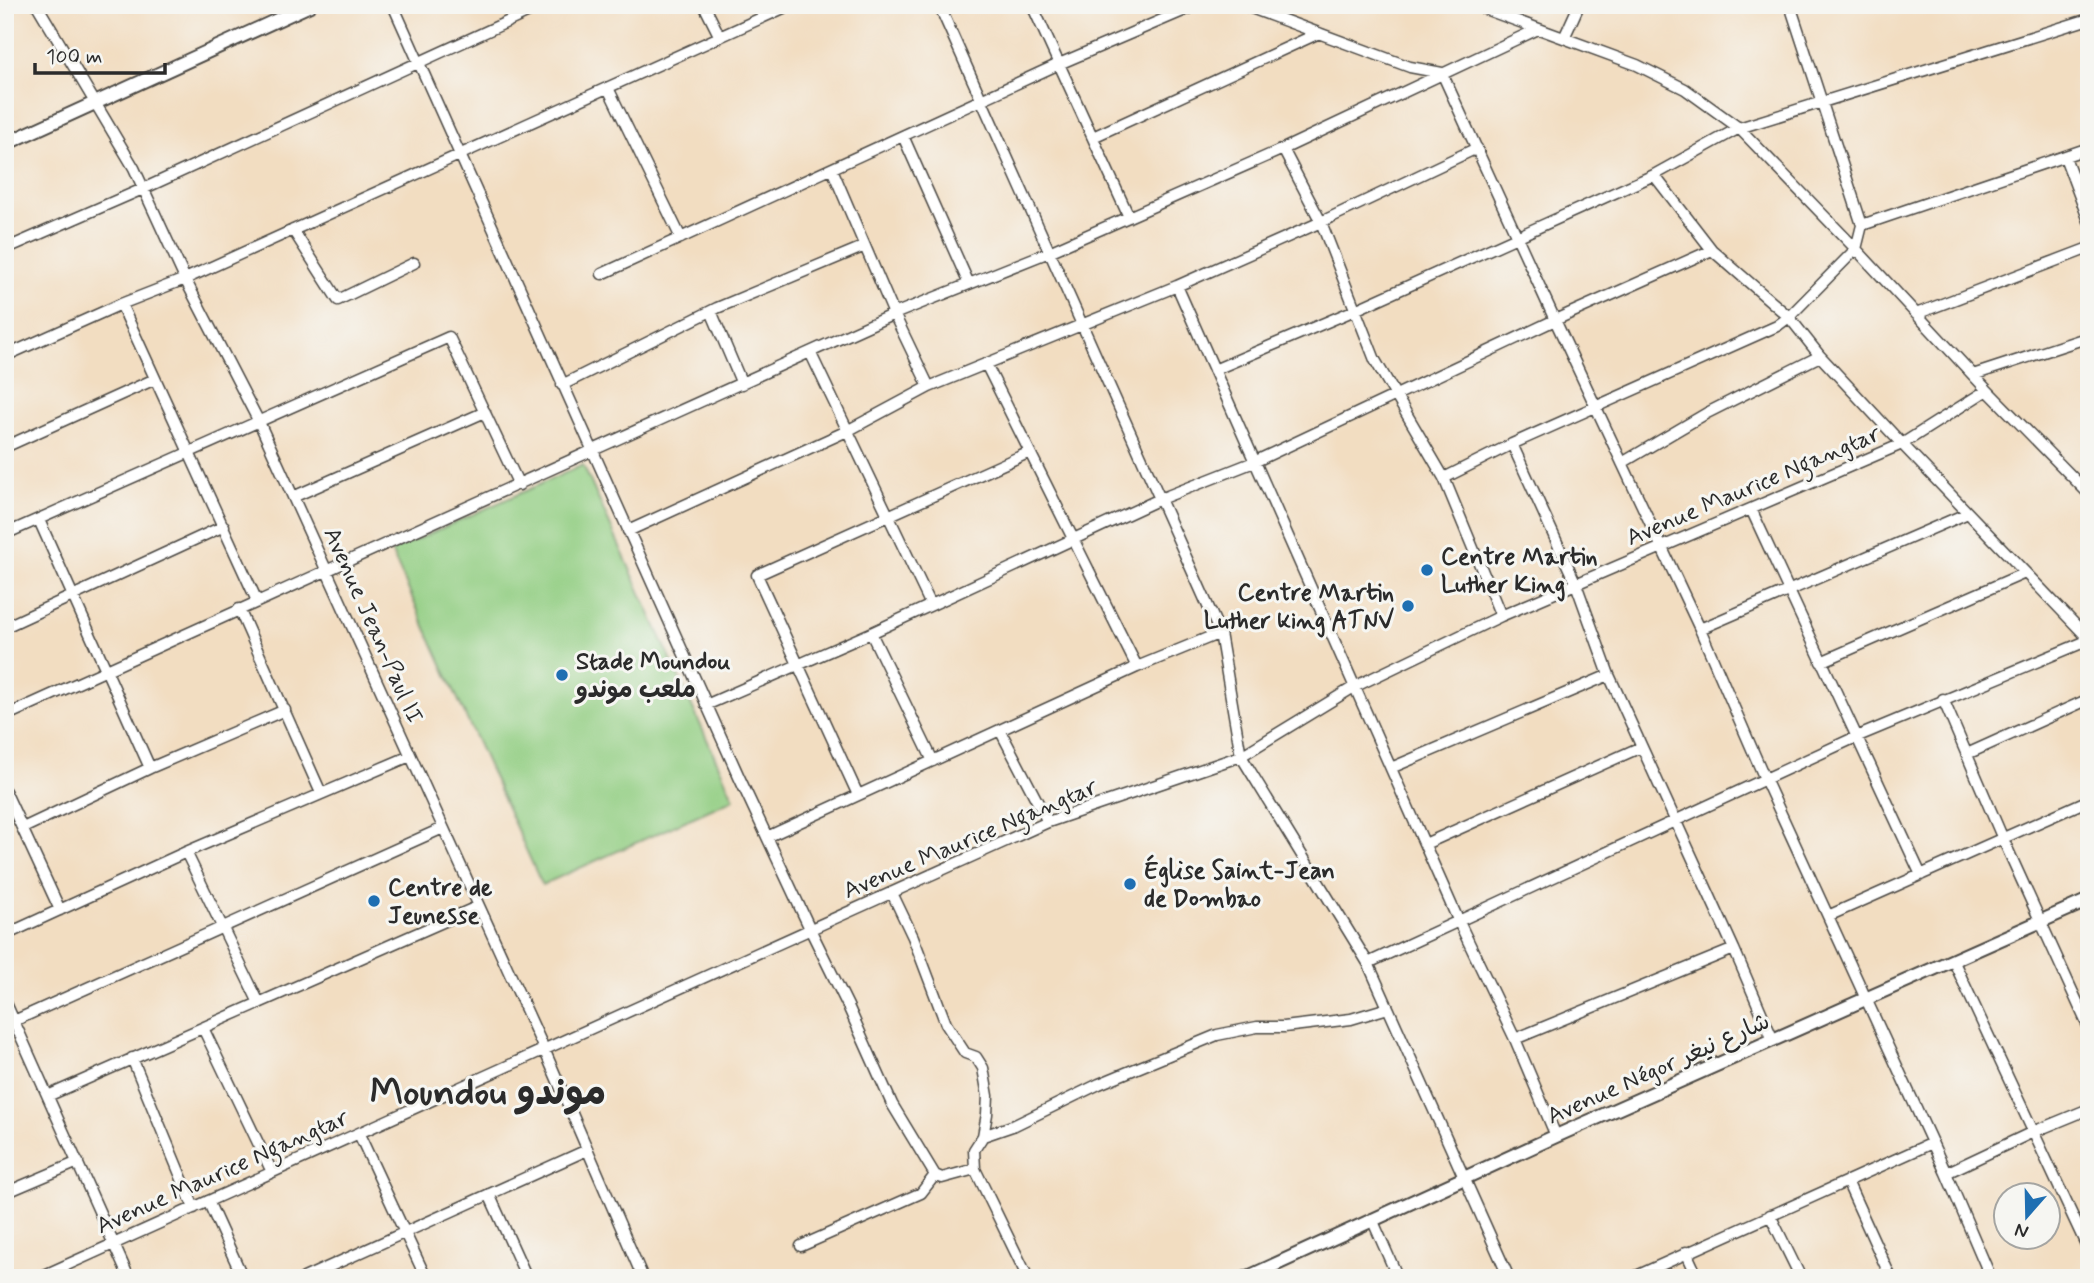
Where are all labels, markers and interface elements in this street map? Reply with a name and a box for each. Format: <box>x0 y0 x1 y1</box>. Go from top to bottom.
scale bar <box>35 32 164 76</box>
text: 100 m <box>46 43 102 71</box>
street label: Avenue Maurice Ngangtar <box>1622 418 1887 557</box>
street label: Avenue Jean-Paul II <box>315 523 430 728</box>
place label: Centre Martin Luther King <box>1441 542 1597 602</box>
marker: Centre Martin Luther King <box>1419 562 1435 578</box>
place label: Centre Martin Luther king ATNV <box>1204 578 1394 638</box>
marker: Centre Martin Luther king ATNV <box>1400 598 1416 614</box>
place label: Stade Moundou ملعب موندو <box>574 647 731 706</box>
marker: Stade Moundou ملعب موندو <box>554 667 570 683</box>
street label: Avenue Maurice Ngangtar <box>839 771 1104 910</box>
place label: Église Saint-Jean de Dombao <box>1144 854 1335 915</box>
place label: Centre de Jeunesse <box>388 873 493 932</box>
marker: Église Saint-Jean de Dombao <box>1122 876 1138 892</box>
marker: Centre de Jeunesse <box>366 893 382 909</box>
street label: Avenue Négor شارع نيغر <box>1542 1006 1775 1132</box>
district label: Moundou موندو <box>370 1069 606 1118</box>
street label: Avenue Maurice Ngangtar <box>91 1102 356 1245</box>
north arrow <box>1993 1182 2062 1252</box>
text: N <box>2011 1217 2032 1244</box>

